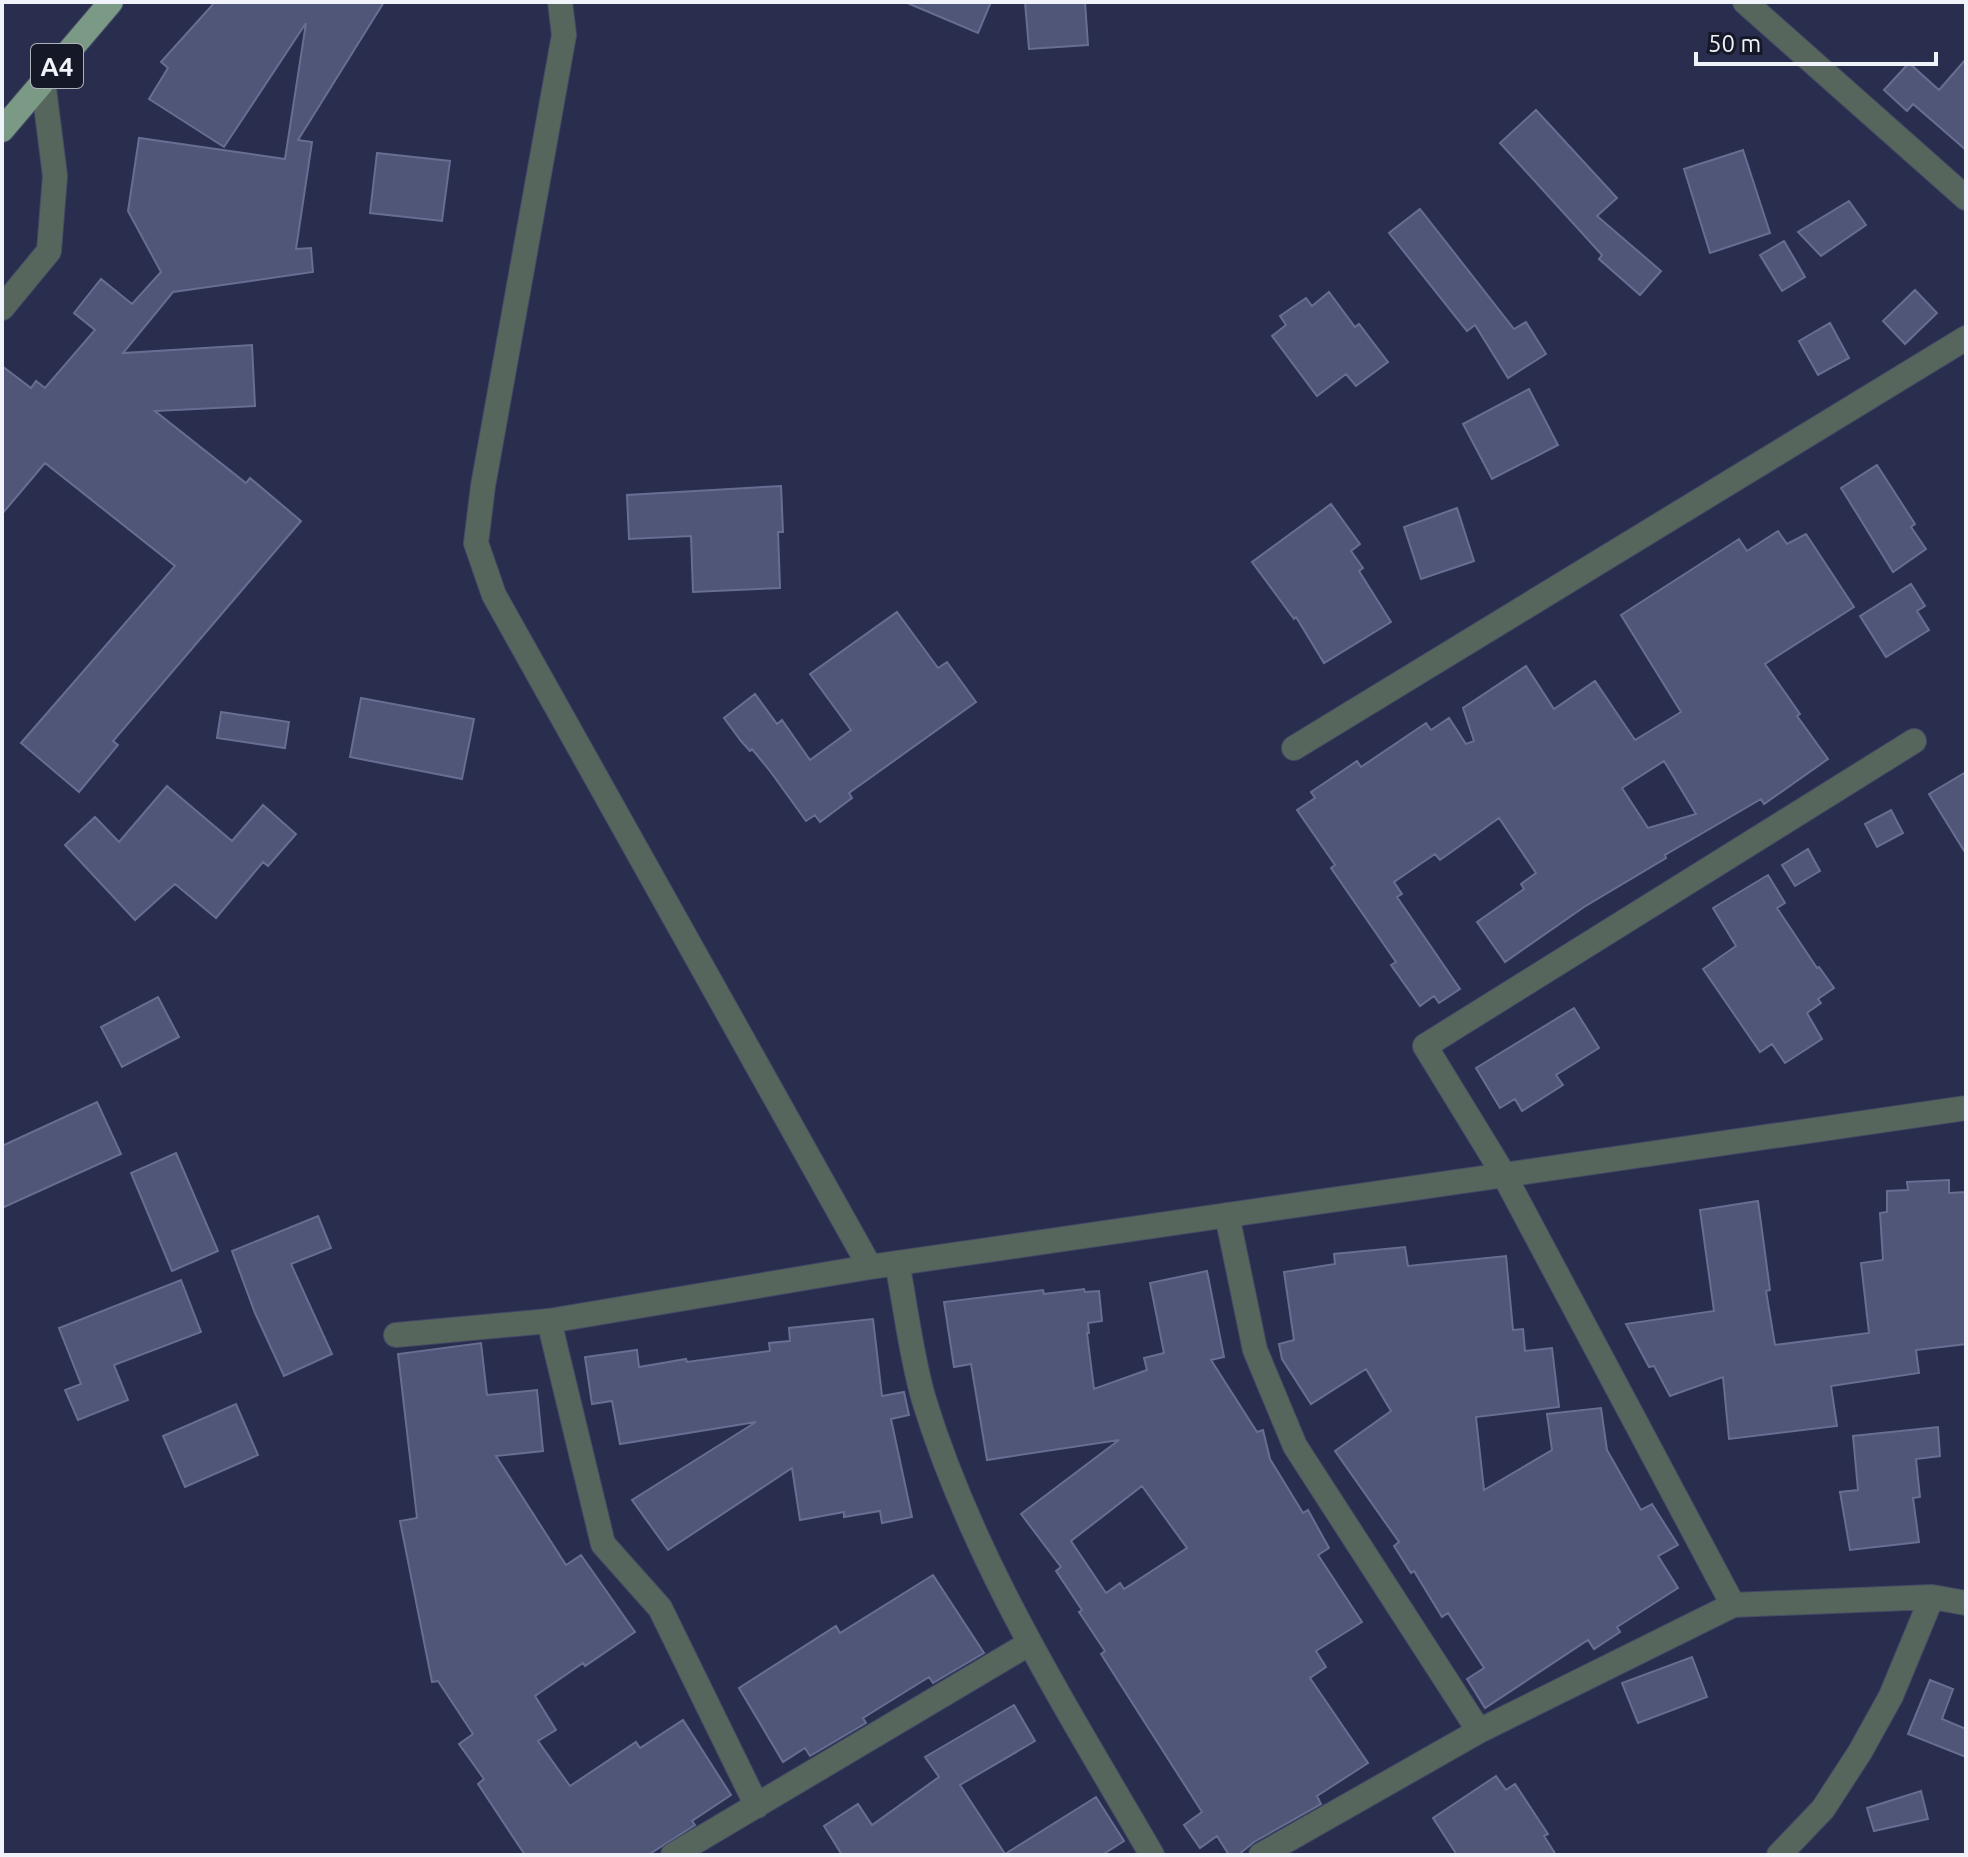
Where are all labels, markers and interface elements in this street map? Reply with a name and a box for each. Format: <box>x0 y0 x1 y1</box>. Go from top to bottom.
scale bar <box>1696 16 1936 66</box>
text: 50 m <box>1708 30 1761 57</box>
road number: A4 <box>31 44 83 88</box>

